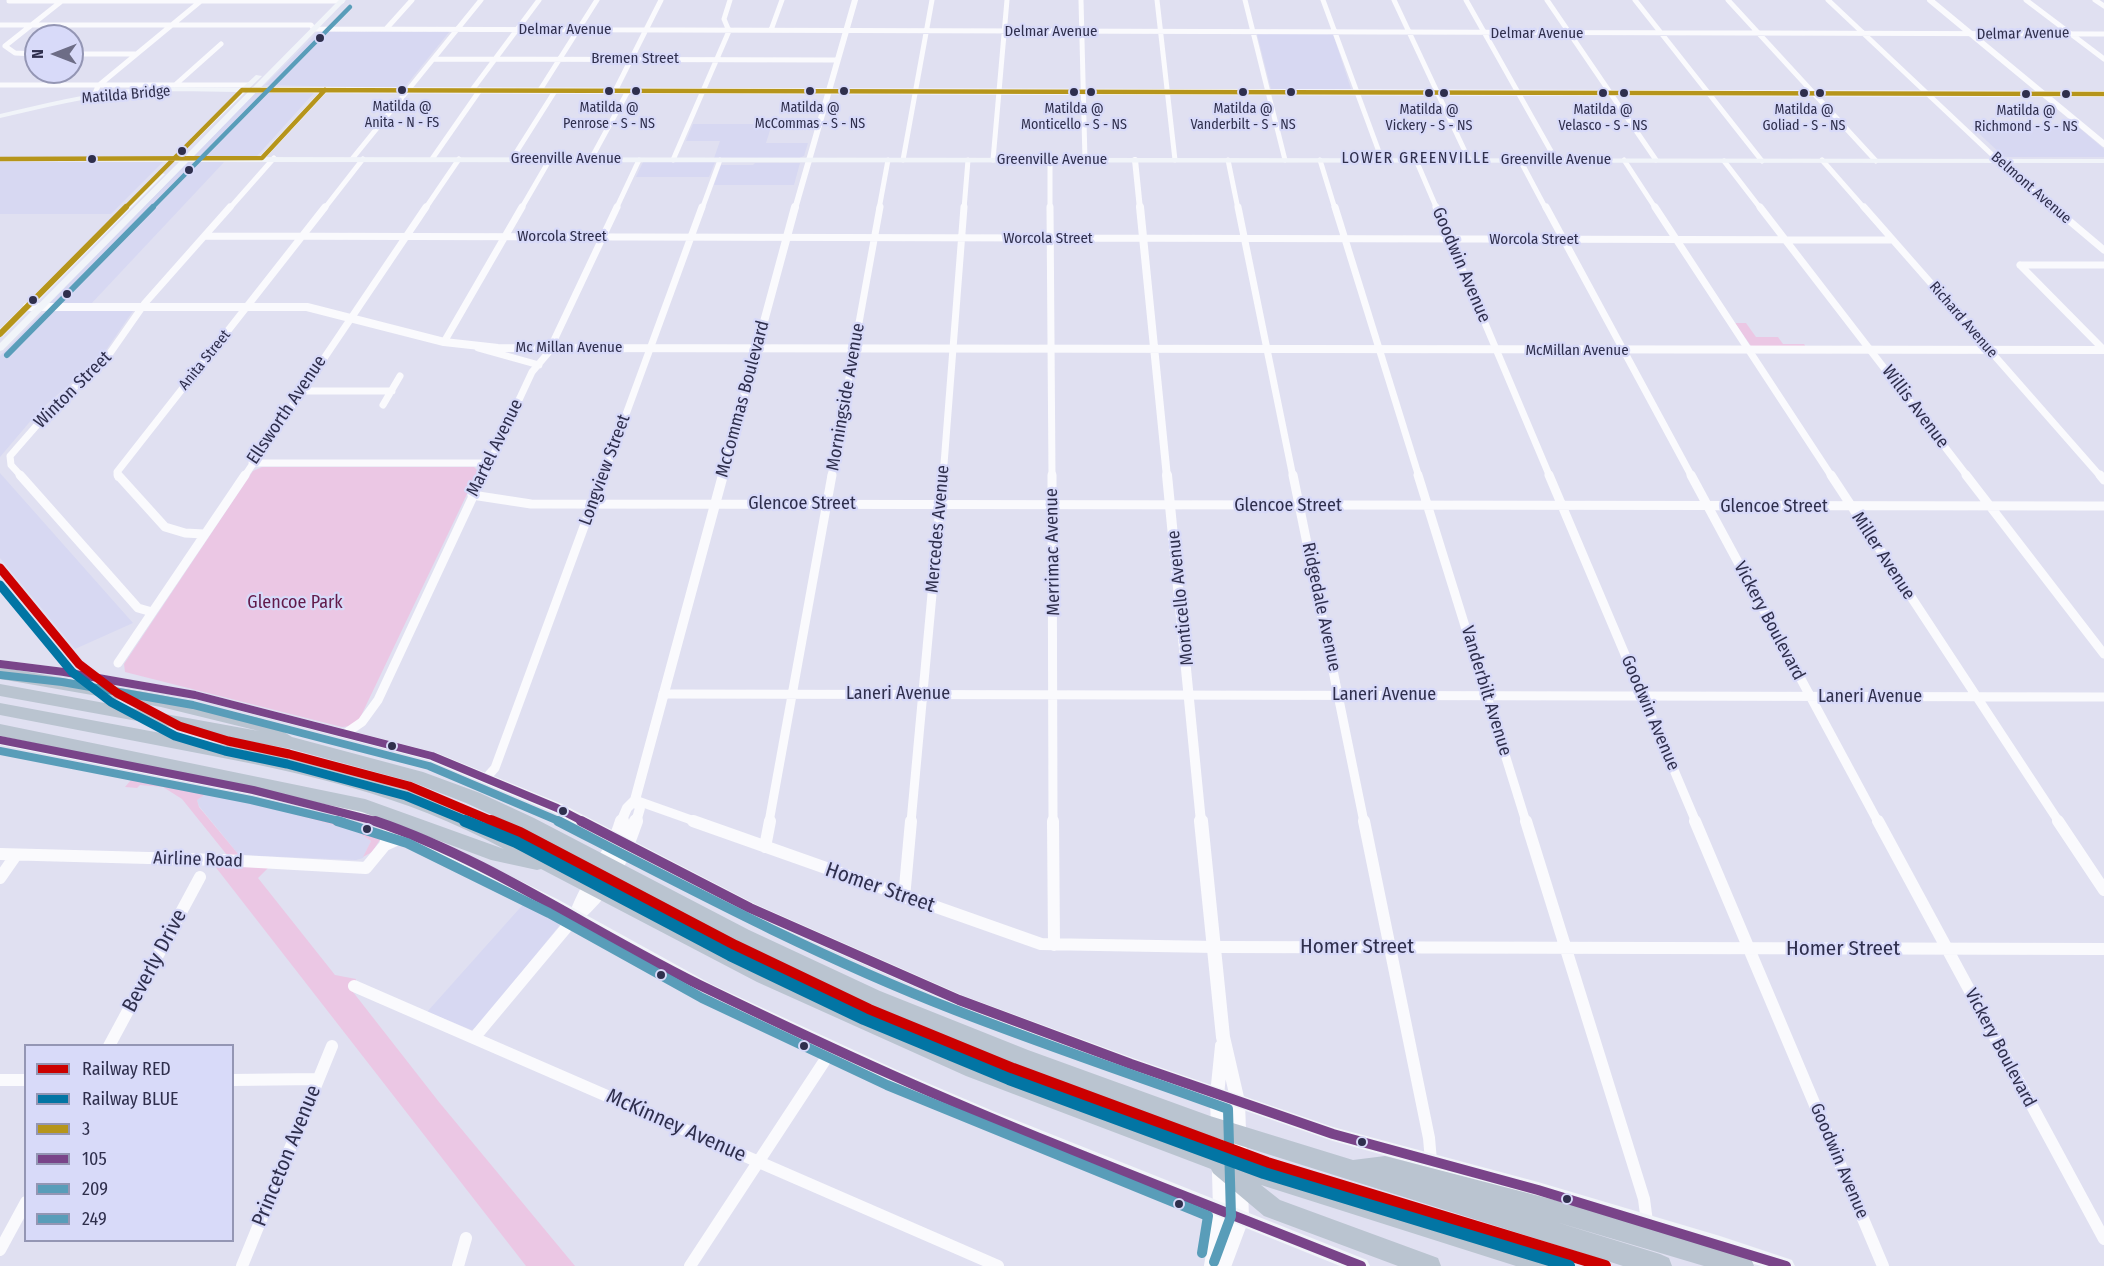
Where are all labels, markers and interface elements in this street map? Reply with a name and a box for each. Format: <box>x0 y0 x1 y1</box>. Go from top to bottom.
street label: Delmar Avenue <box>519 21 611 39</box>
street label: Delmar Avenue <box>1005 23 1097 41</box>
north arrow <box>24 24 84 84</box>
street label: Delmar Avenue <box>1976 24 2070 44</box>
street label: Delmar Avenue <box>1491 25 1583 43</box>
unlabelled marker <box>314 32 326 44</box>
text: N <box>28 49 47 59</box>
street label: Bremen Street <box>591 50 679 68</box>
street label: Matilda Bridge <box>81 82 171 108</box>
marker: Matilda @ Anita - N - FS <box>396 84 408 96</box>
marker: Matilda @ Penrose - S - NS <box>603 85 615 97</box>
unlabelled marker <box>630 85 642 97</box>
marker: Matilda @ McCommas - S - NS <box>804 85 816 97</box>
unlabelled marker <box>838 85 850 97</box>
marker: Matilda @ Monticello - S - NS <box>1068 86 1080 98</box>
unlabelled marker <box>1085 86 1097 98</box>
marker: Matilda @ Vanderbilt - S - NS <box>1237 86 1249 98</box>
unlabelled marker <box>1285 86 1297 98</box>
marker: Matilda @ Vickery - S - NS <box>1423 87 1435 99</box>
unlabelled marker <box>1438 87 1450 99</box>
marker: Matilda @ Velasco - S - NS <box>1597 87 1609 99</box>
unlabelled marker <box>1618 87 1630 99</box>
marker: Matilda @ Goliad - S - NS <box>1798 87 1810 99</box>
unlabelled marker <box>1814 87 1826 99</box>
marker: Matilda @ Richmond - S - NS <box>2020 88 2032 100</box>
unlabelled marker <box>2060 88 2072 100</box>
place label: Matilda @ Anita - N - FS <box>365 99 439 132</box>
place label: Matilda @ Penrose - S - NS <box>563 100 655 132</box>
place label: Matilda @ McCommas - S - NS <box>755 100 865 132</box>
place label: Matilda @ Monticello - S - NS <box>1021 101 1127 134</box>
place label: Matilda @ Vanderbilt - S - NS <box>1190 101 1296 134</box>
place label: Matilda @ Vickery - S - NS <box>1386 102 1472 134</box>
place label: Matilda @ Velasco - S - NS <box>1558 102 1648 134</box>
place label: Matilda @ Goliad - S - NS <box>1763 102 1845 134</box>
place label: Matilda @ Richmond - S - NS <box>1974 103 2078 136</box>
unlabelled marker <box>176 145 188 157</box>
street label: Belmont Avenue <box>1987 148 2075 228</box>
district label: LOWER GREENVILLE <box>1341 149 1491 169</box>
street label: Greenville Avenue <box>511 150 621 168</box>
street label: Greenville Avenue <box>997 151 1107 169</box>
street label: Greenville Avenue <box>1501 151 1611 169</box>
unlabelled marker <box>86 153 98 165</box>
unlabelled marker <box>183 164 195 176</box>
street label: Goodwin Avenue <box>1427 204 1495 326</box>
street label: Worcola Street <box>517 228 607 246</box>
street label: Worcola Street <box>1003 230 1093 248</box>
street label: Worcola Street <box>1489 231 1579 249</box>
street label: Richard Avenue <box>1925 278 2001 362</box>
unlabelled marker <box>61 288 73 300</box>
unlabelled marker <box>27 294 39 306</box>
street label: McCommas Boulevard <box>712 318 774 480</box>
street label: Morningside Avenue <box>822 322 870 472</box>
street label: Anita Street <box>175 326 235 394</box>
street label: Mc Millan Avenue <box>516 339 622 357</box>
street label: McMillan Avenue <box>1525 342 1629 360</box>
street label: Winton Street <box>30 347 116 433</box>
street label: Ellsworth Avenue <box>243 351 331 469</box>
street label: Willis Avenue <box>1877 361 1953 453</box>
street label: Martel Avenue <box>462 396 528 500</box>
street label: Longview Street <box>575 411 635 529</box>
street label: Mercedes Avenue <box>922 464 954 594</box>
street label: Merrimac Avenue <box>1041 488 1065 616</box>
street label: Glencoe Street <box>748 493 856 515</box>
street label: Glencoe Street <box>1234 495 1342 517</box>
street label: Glencoe Street <box>1720 496 1828 518</box>
street label: Miller Avenue <box>1847 508 1919 604</box>
street label: Monticello Avenue <box>1163 529 1199 667</box>
street label: Ridgedale Avenue <box>1297 541 1345 673</box>
street label: Vickery Boulevard <box>1729 558 1809 684</box>
park label: Glencoe Park <box>247 592 343 614</box>
street label: Vanderbilt Avenue <box>1456 623 1516 759</box>
street label: Goodwin Avenue <box>1616 652 1684 774</box>
street label: Laneri Avenue <box>846 683 950 705</box>
street label: Laneri Avenue <box>1332 684 1436 706</box>
street label: Laneri Avenue <box>1818 686 1922 708</box>
unlabelled marker <box>386 740 398 752</box>
unlabelled marker <box>557 805 569 817</box>
unlabelled marker <box>361 823 373 835</box>
street label: Airline Road <box>153 848 243 872</box>
street label: Homer Street <box>822 857 938 919</box>
street label: Beverly Drive <box>117 905 193 1017</box>
street label: Homer Street <box>1300 934 1414 960</box>
street label: Homer Street <box>1786 936 1900 962</box>
unlabelled marker <box>655 969 667 981</box>
street label: Vickery Boulevard <box>1960 985 2040 1111</box>
unlabelled marker <box>798 1040 810 1052</box>
legend <box>24 1044 234 1242</box>
text: Railway RED <box>82 1058 171 1080</box>
street label: Princeton Avenue <box>247 1082 327 1230</box>
street label: McKinney Avenue <box>602 1084 750 1168</box>
text: Railway BLUE <box>82 1088 179 1110</box>
street label: Goodwin Avenue <box>1805 1100 1873 1222</box>
text: 3 <box>82 1118 90 1140</box>
unlabelled marker <box>1356 1136 1368 1148</box>
text: 105 <box>82 1148 107 1170</box>
text: 209 <box>82 1178 108 1200</box>
unlabelled marker <box>1561 1193 1573 1205</box>
unlabelled marker <box>1173 1198 1185 1210</box>
text: 249 <box>82 1208 107 1230</box>

